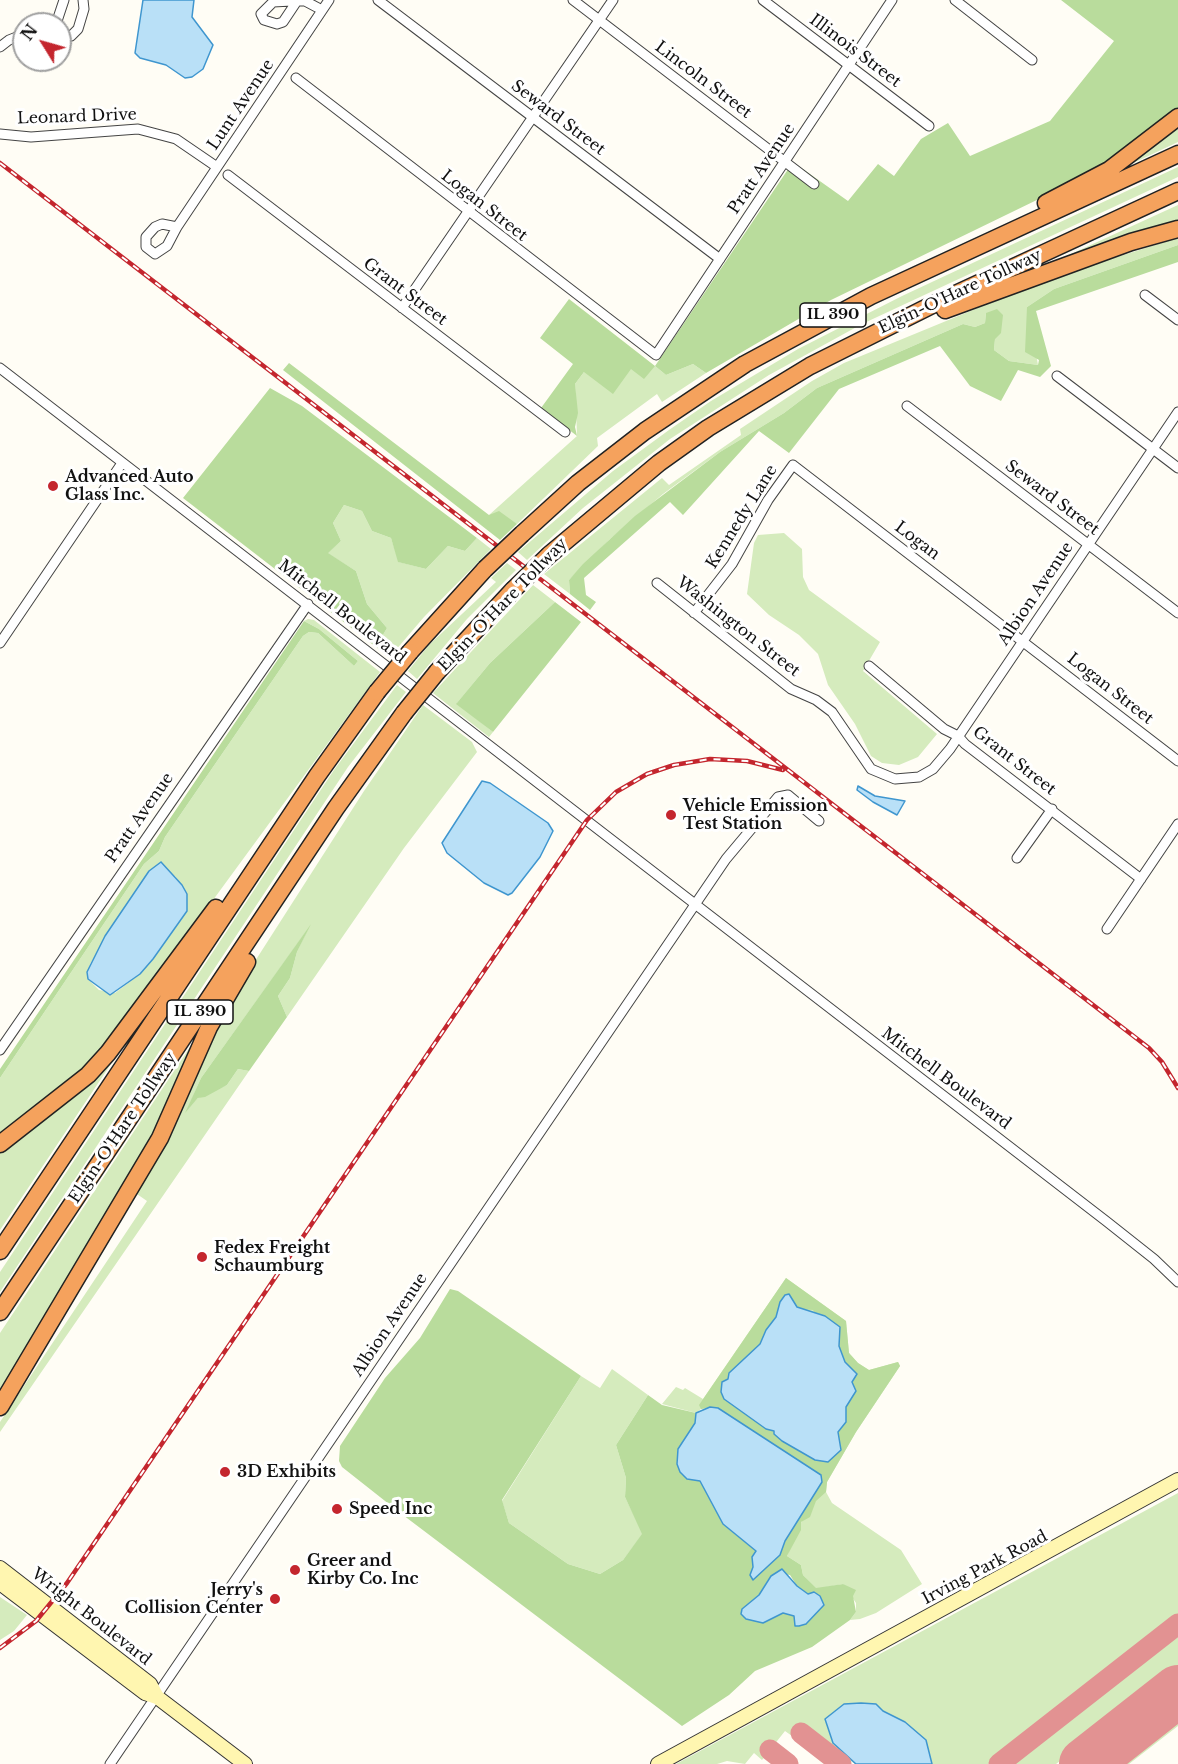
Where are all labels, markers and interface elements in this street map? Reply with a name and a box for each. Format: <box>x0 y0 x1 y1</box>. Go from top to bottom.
street label: Illinois Street <box>806 10 904 92</box>
north arrow <box>12 12 72 72</box>
text: N <box>17 20 42 44</box>
street label: Lincoln Street <box>651 37 755 123</box>
street label: Lunt Avenue <box>204 56 278 154</box>
street label: Seward Street <box>507 76 609 160</box>
street label: Leonard Drive <box>17 105 137 129</box>
street label: Pratt Avenue <box>725 120 799 218</box>
street label: Logan Street <box>437 166 531 246</box>
street label: Elgin-O'Hare Tollway <box>875 246 1045 338</box>
street label: Grant Street <box>359 254 451 330</box>
road number: IL 390 <box>800 303 866 327</box>
street label: Seward Street <box>1001 456 1103 540</box>
street label: Kennedy Lane <box>702 462 782 572</box>
place label: Advanced Auto Glass Inc. <box>65 467 193 505</box>
marker: Advanced Auto Glass Inc. <box>46 479 60 493</box>
street label: Logan <box>891 518 943 564</box>
street label: Elgin-O'Hare Tollway <box>434 534 572 676</box>
street label: Albion Avenue <box>994 539 1078 649</box>
street label: Mitchell Boulevard <box>274 556 410 668</box>
street label: Washington Street <box>673 573 803 681</box>
street label: Logan Street <box>1063 649 1157 729</box>
street label: Grant Street <box>969 723 1059 799</box>
street label: Pratt Avenue <box>102 769 178 867</box>
place label: Vehicle Emission Test Station <box>683 796 828 834</box>
marker: Vehicle Emission Test Station <box>664 808 678 822</box>
road number: IL 390 <box>167 1000 233 1024</box>
street label: Mitchell Boulevard <box>878 1024 1014 1134</box>
street label: Elgin-O'Hare Tollway <box>65 1049 181 1207</box>
place label: Fedex Freight Schaumburg <box>214 1238 330 1276</box>
marker: Fedex Freight Schaumburg <box>195 1250 209 1264</box>
street label: Albion Avenue <box>348 1270 432 1380</box>
place label: 3D Exhibits <box>237 1462 336 1482</box>
marker: 3D Exhibits <box>218 1465 232 1479</box>
place label: Speed Inc <box>349 1499 432 1519</box>
marker: Speed Inc <box>330 1502 344 1516</box>
street label: Irving Park Road <box>919 1527 1051 1609</box>
place label: Greer and Kirby Co. Inc <box>307 1551 419 1589</box>
marker: Greer and Kirby Co. Inc <box>288 1563 302 1577</box>
street label: Wright Boulevard <box>27 1564 155 1670</box>
place label: Jerry's Collision Center <box>125 1580 263 1618</box>
marker: Jerry's Collision Center <box>268 1592 282 1606</box>

